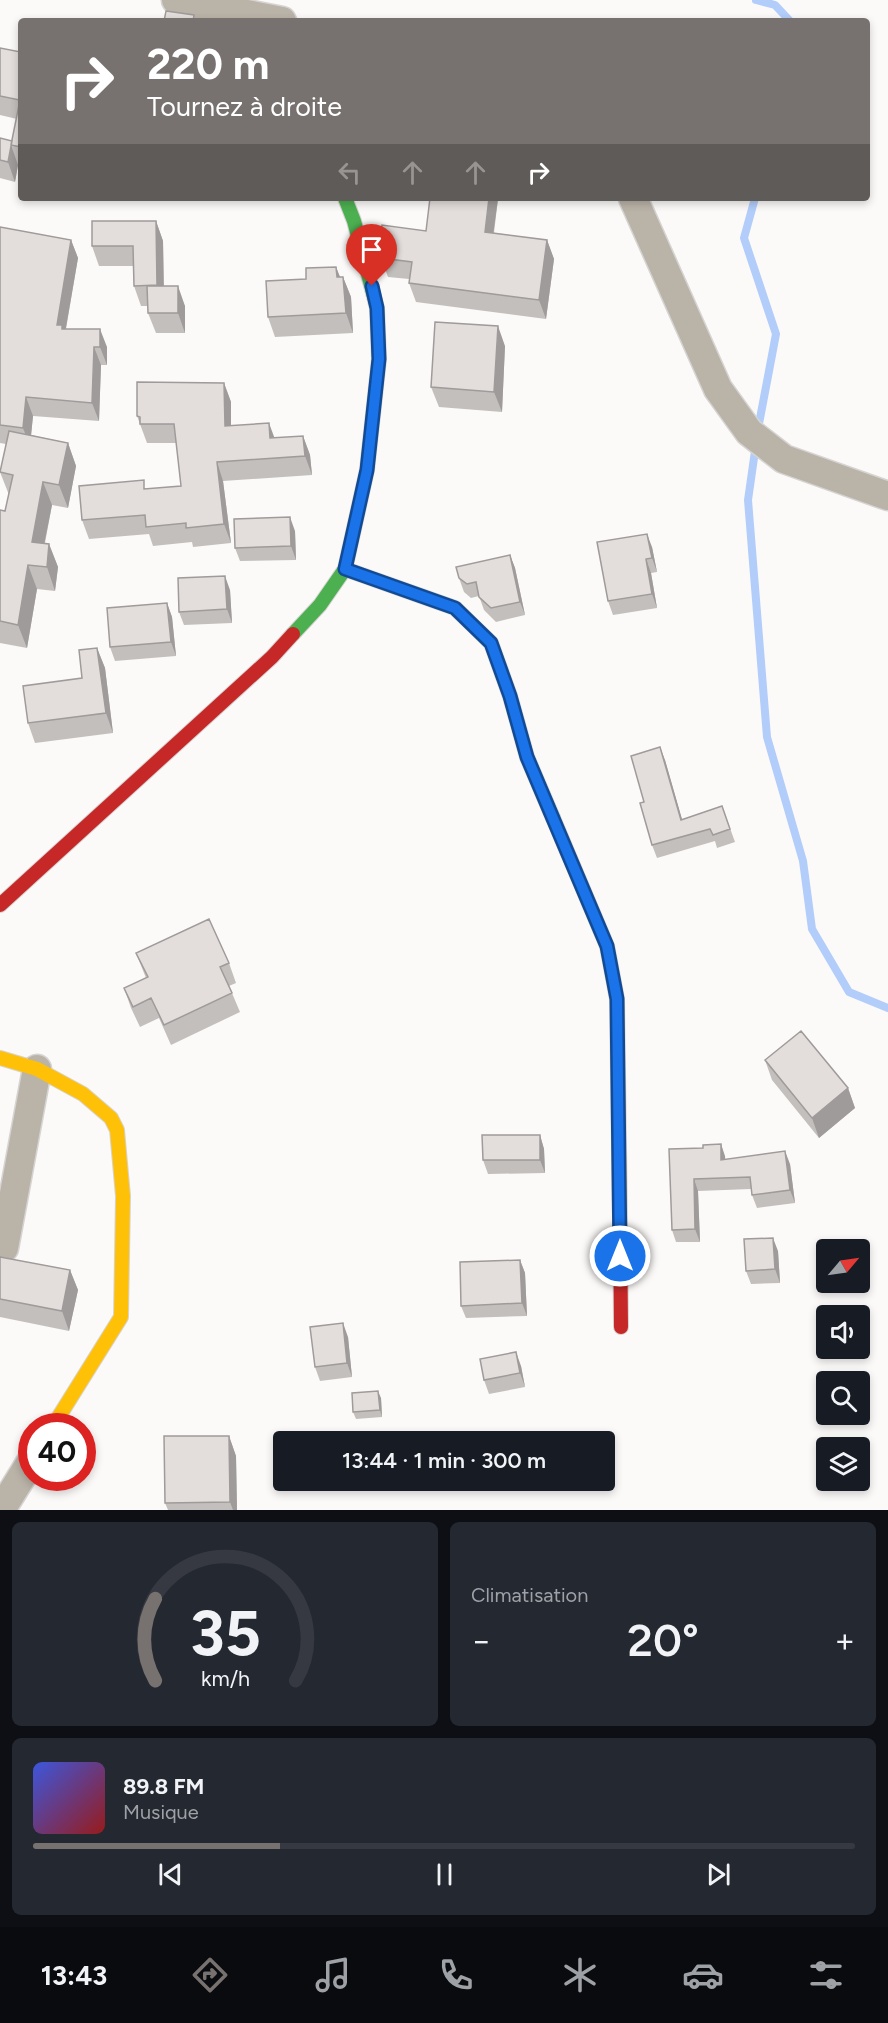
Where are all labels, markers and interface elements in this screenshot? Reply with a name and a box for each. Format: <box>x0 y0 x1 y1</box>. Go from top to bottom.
text: 220 m <box>147 39 269 90</box>
icon: right <box>48 42 126 120</box>
text: Tournez à droite <box>147 90 342 123</box>
icon: left <box>333 156 366 189</box>
icon: ahead <box>396 156 429 189</box>
icon: ahead <box>459 156 492 189</box>
icon: right <box>522 156 555 189</box>
pin <box>346 224 397 286</box>
icon: arrive <box>355 233 388 266</box>
position arrow <box>588 1224 652 1288</box>
north arrow <box>816 1239 870 1293</box>
map controls <box>816 1239 870 1491</box>
button: sound <box>816 1305 870 1359</box>
button: search <box>816 1371 870 1425</box>
speed limit sign: 40 <box>18 1413 96 1491</box>
button: layers <box>816 1437 870 1491</box>
text: 13:44 · 1 min · 300 m <box>342 1447 546 1474</box>
text: Climatisation <box>471 1583 588 1607</box>
text: 35 <box>190 1596 260 1671</box>
text: 20° <box>627 1613 699 1667</box>
text: − <box>471 1621 492 1660</box>
text: + <box>834 1621 855 1660</box>
text: km/h <box>201 1666 249 1691</box>
text: 89.8 FM <box>123 1773 204 1800</box>
text: Musique <box>123 1800 199 1824</box>
icon: previous <box>154 1858 187 1891</box>
icon: pause <box>428 1858 461 1891</box>
icon: next <box>702 1858 735 1891</box>
icon: directions <box>189 1954 231 1996</box>
icon: music <box>312 1954 354 1996</box>
icon: phone <box>435 1954 477 1996</box>
icon: climate <box>559 1954 601 1996</box>
icon: car <box>682 1954 724 1996</box>
icon: filters <box>805 1954 847 1996</box>
text: 13:43 <box>41 1959 107 1992</box>

